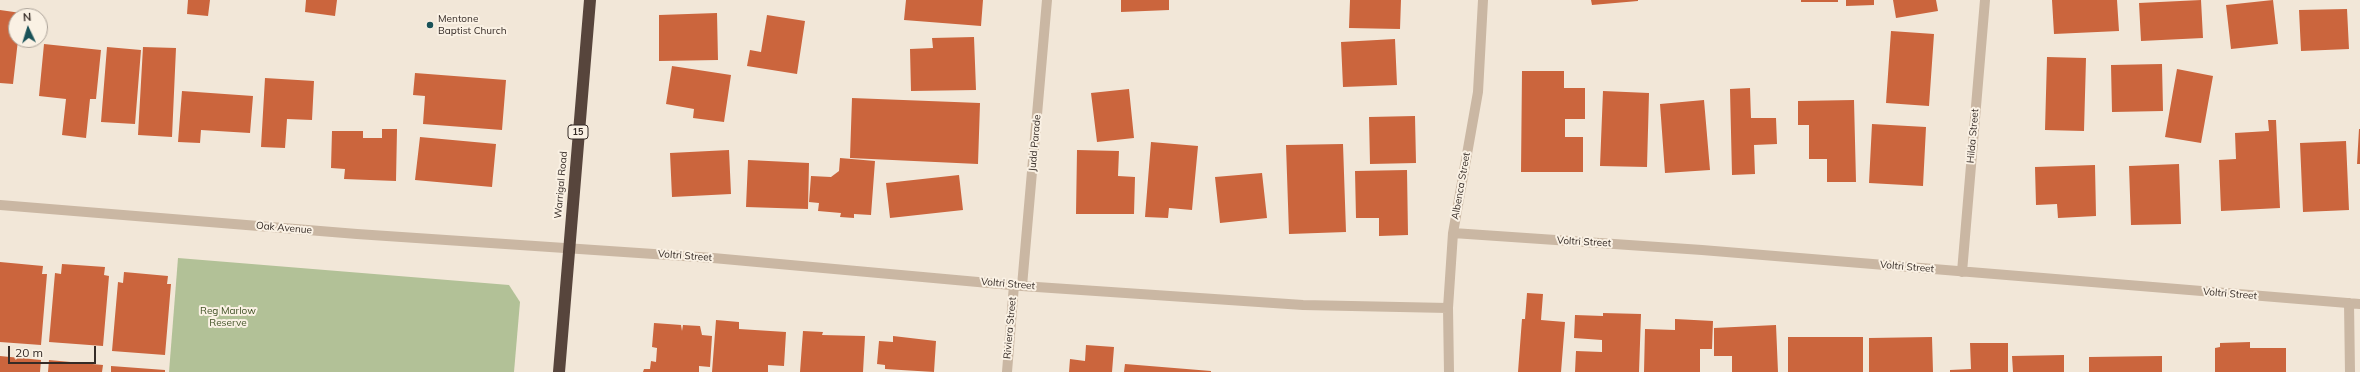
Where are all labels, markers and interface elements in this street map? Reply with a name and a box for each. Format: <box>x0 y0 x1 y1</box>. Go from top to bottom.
north arrow <box>8 8 48 48</box>
text: N <box>23 10 32 24</box>
place label: Mentone Baptist Church <box>438 13 506 36</box>
marker: Mentone Baptist Church <box>425 20 435 30</box>
street label: Hilda Street <box>1965 108 1981 164</box>
street label: Judd Parade <box>1027 114 1043 172</box>
road number: 15 <box>568 125 588 139</box>
street label: Warrigal Road <box>552 151 570 219</box>
street label: Albenca Street <box>1449 151 1473 221</box>
street label: Oak Avenue <box>255 220 313 236</box>
street label: Voltri Street <box>1557 235 1611 249</box>
street label: Voltri Street <box>658 248 712 264</box>
street label: Voltri Street <box>1879 259 1935 275</box>
street label: Voltri Street <box>980 276 1036 292</box>
street label: Voltri Street <box>2202 286 2258 302</box>
street label: Riviera Street <box>1001 296 1019 360</box>
park label: Reg Marlow Reserve <box>200 305 256 328</box>
scale bar <box>10 338 98 364</box>
text: 20 m <box>15 345 43 360</box>

